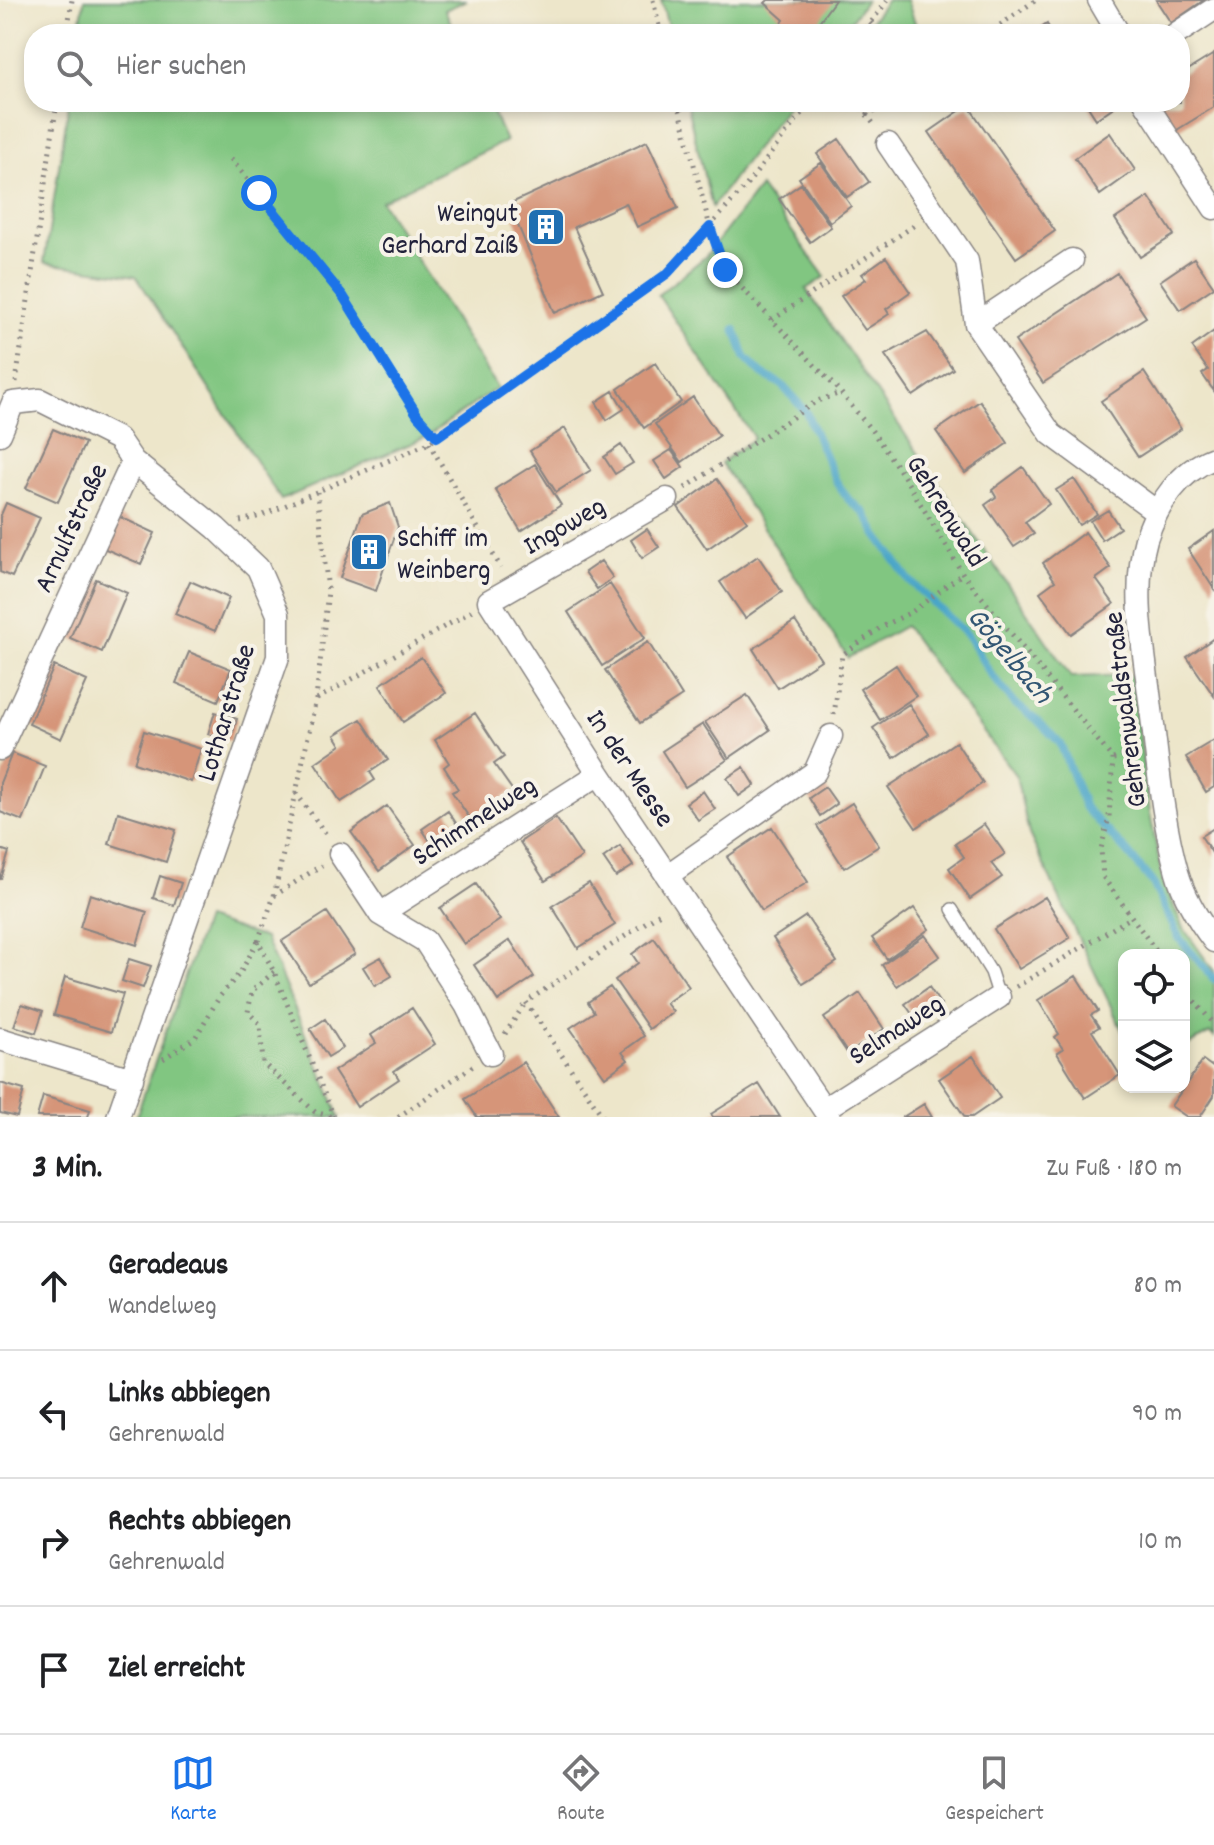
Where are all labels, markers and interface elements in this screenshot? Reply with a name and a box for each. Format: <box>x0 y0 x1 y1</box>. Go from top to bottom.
search box <box>24 24 1190 112</box>
icon: search <box>52 46 96 90</box>
text: Hier suchen <box>116 47 246 90</box>
route start <box>241 175 277 211</box>
place label: Weingut Gerhard Zaiß <box>381 196 518 268</box>
building icon: Weingut Gerhard Zaiß <box>525 206 567 248</box>
route end <box>707 252 743 288</box>
street label: Gehrenwald <box>893 449 994 577</box>
street label: Arnulfstraße <box>26 458 121 600</box>
street label: Ingoweg <box>517 489 614 568</box>
place label: Schiff im Weinberg <box>397 521 491 593</box>
building icon: Schiff im Weinberg <box>348 531 390 573</box>
water label: Gögelbach <box>954 599 1062 716</box>
street label: Gehrenwaldstraße <box>1096 609 1160 810</box>
street label: Lotharstraße <box>189 640 269 787</box>
street label: In der Messe <box>574 703 682 837</box>
street label: Schimmelweg <box>405 768 546 879</box>
map controls <box>1118 949 1190 1093</box>
button: locate <box>1118 949 1190 1021</box>
street label: Selmaweg <box>842 986 953 1078</box>
button: layers <box>1118 1021 1190 1093</box>
text: 3 Min. <box>32 1145 102 1194</box>
text: Zu Fuß · 180 m <box>1046 1151 1182 1188</box>
text: Geradeaus <box>108 1246 228 1289</box>
icon: ahead <box>32 1264 76 1308</box>
text: 80 m <box>1134 1268 1182 1305</box>
text: Wandelweg <box>108 1289 217 1326</box>
text: Links abbiegen <box>108 1374 270 1417</box>
icon: left <box>32 1392 76 1436</box>
text: 90 m <box>1132 1396 1182 1433</box>
text: Gehrenwald <box>108 1417 225 1454</box>
text: Rechts abbiegen <box>108 1502 291 1545</box>
icon: right <box>32 1520 76 1564</box>
text: 10 m <box>1138 1524 1182 1561</box>
text: Gehrenwald <box>108 1545 225 1582</box>
icon: arrive <box>32 1648 76 1692</box>
text: Ziel erreicht <box>108 1649 245 1692</box>
tab: Karte <box>170 1751 217 1830</box>
tab: Route <box>557 1751 605 1830</box>
tab: Gespeichert <box>945 1751 1044 1830</box>

